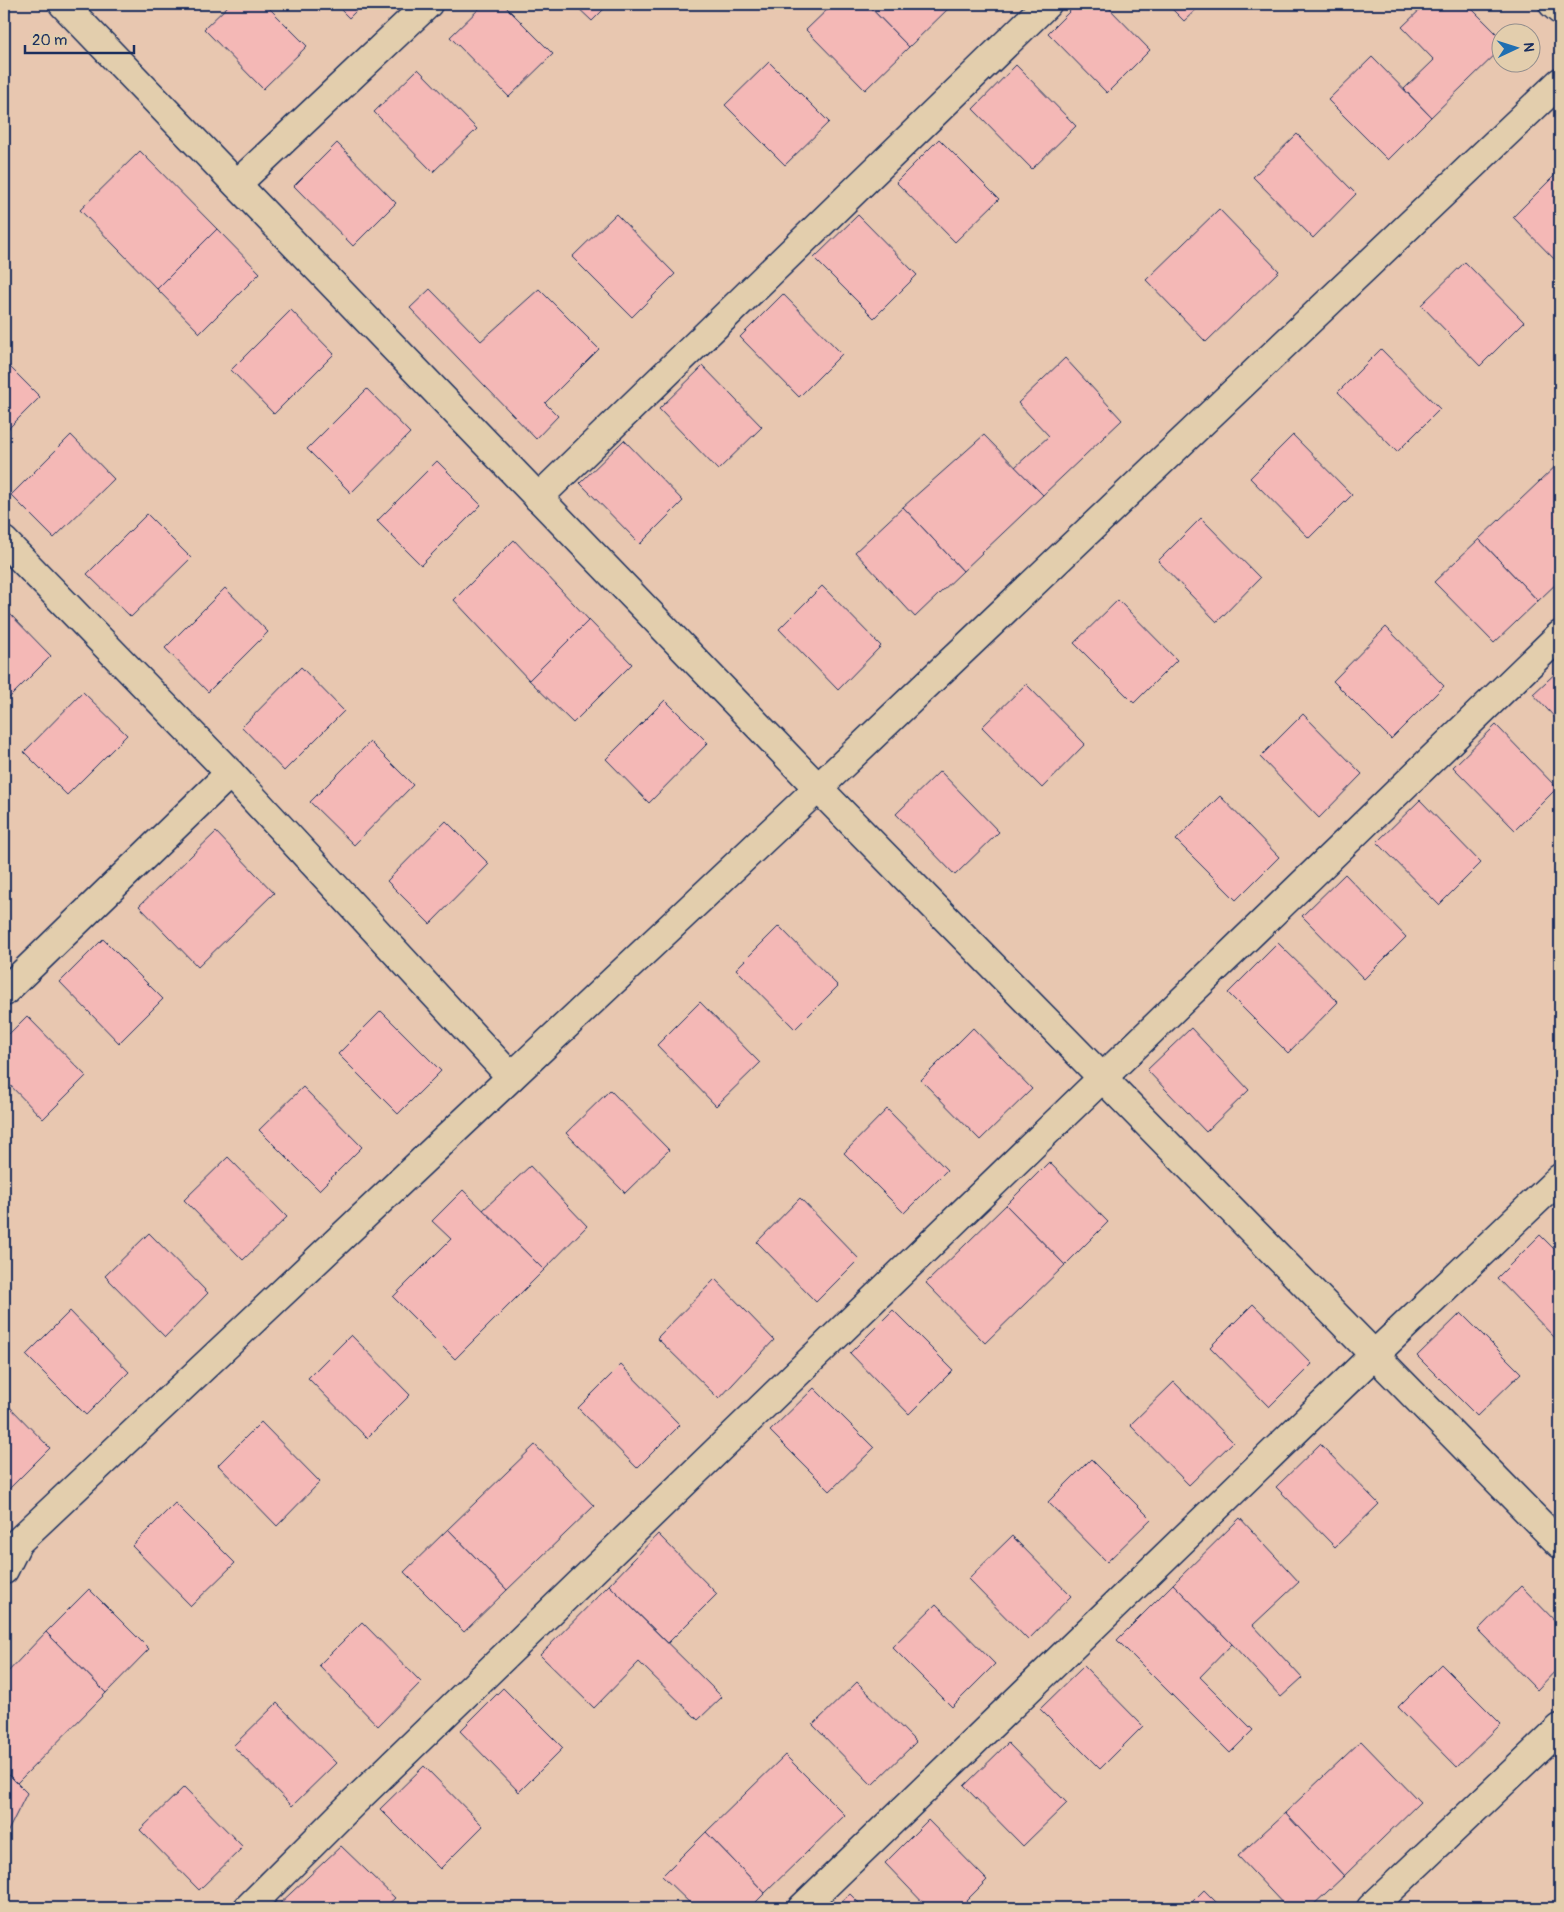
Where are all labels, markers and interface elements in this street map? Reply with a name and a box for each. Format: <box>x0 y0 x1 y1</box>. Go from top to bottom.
scale bar <box>25 22 134 54</box>
north arrow <box>1492 22 1542 72</box>
text: 20 m <box>32 31 67 50</box>
text: N <box>1520 42 1537 52</box>

